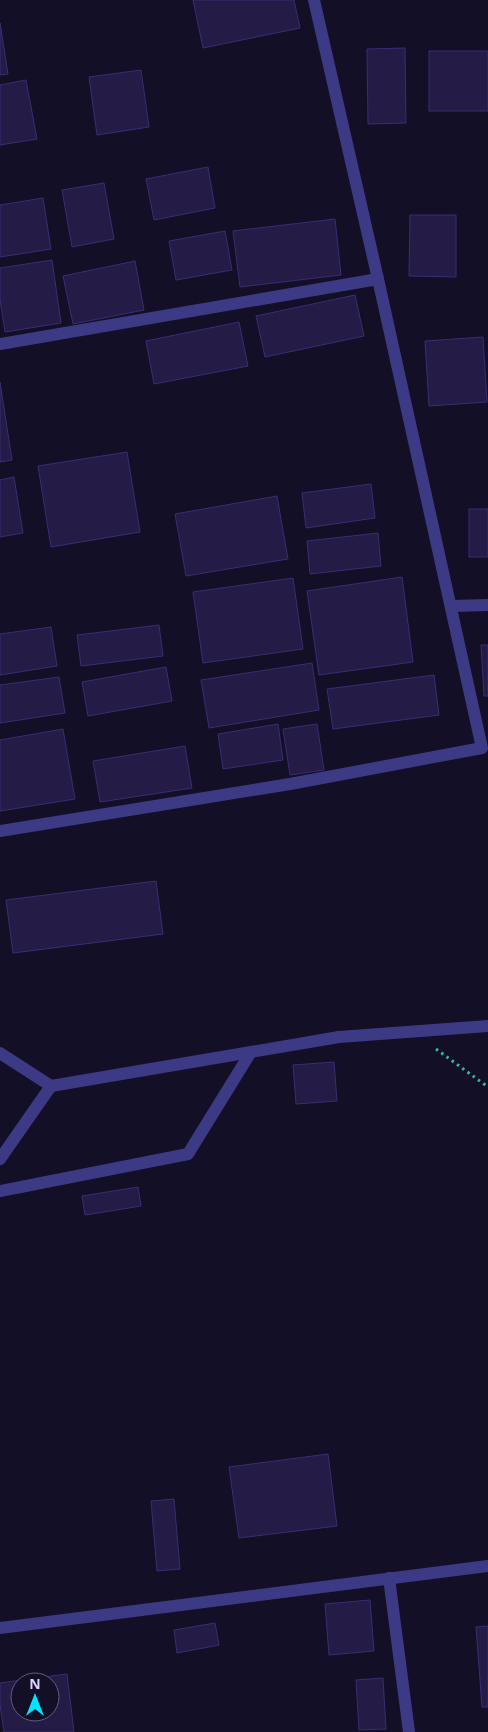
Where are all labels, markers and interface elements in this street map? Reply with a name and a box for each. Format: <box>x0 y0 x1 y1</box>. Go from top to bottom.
north arrow <box>10 1672 60 1722</box>
text: N <box>29 1674 41 1693</box>

